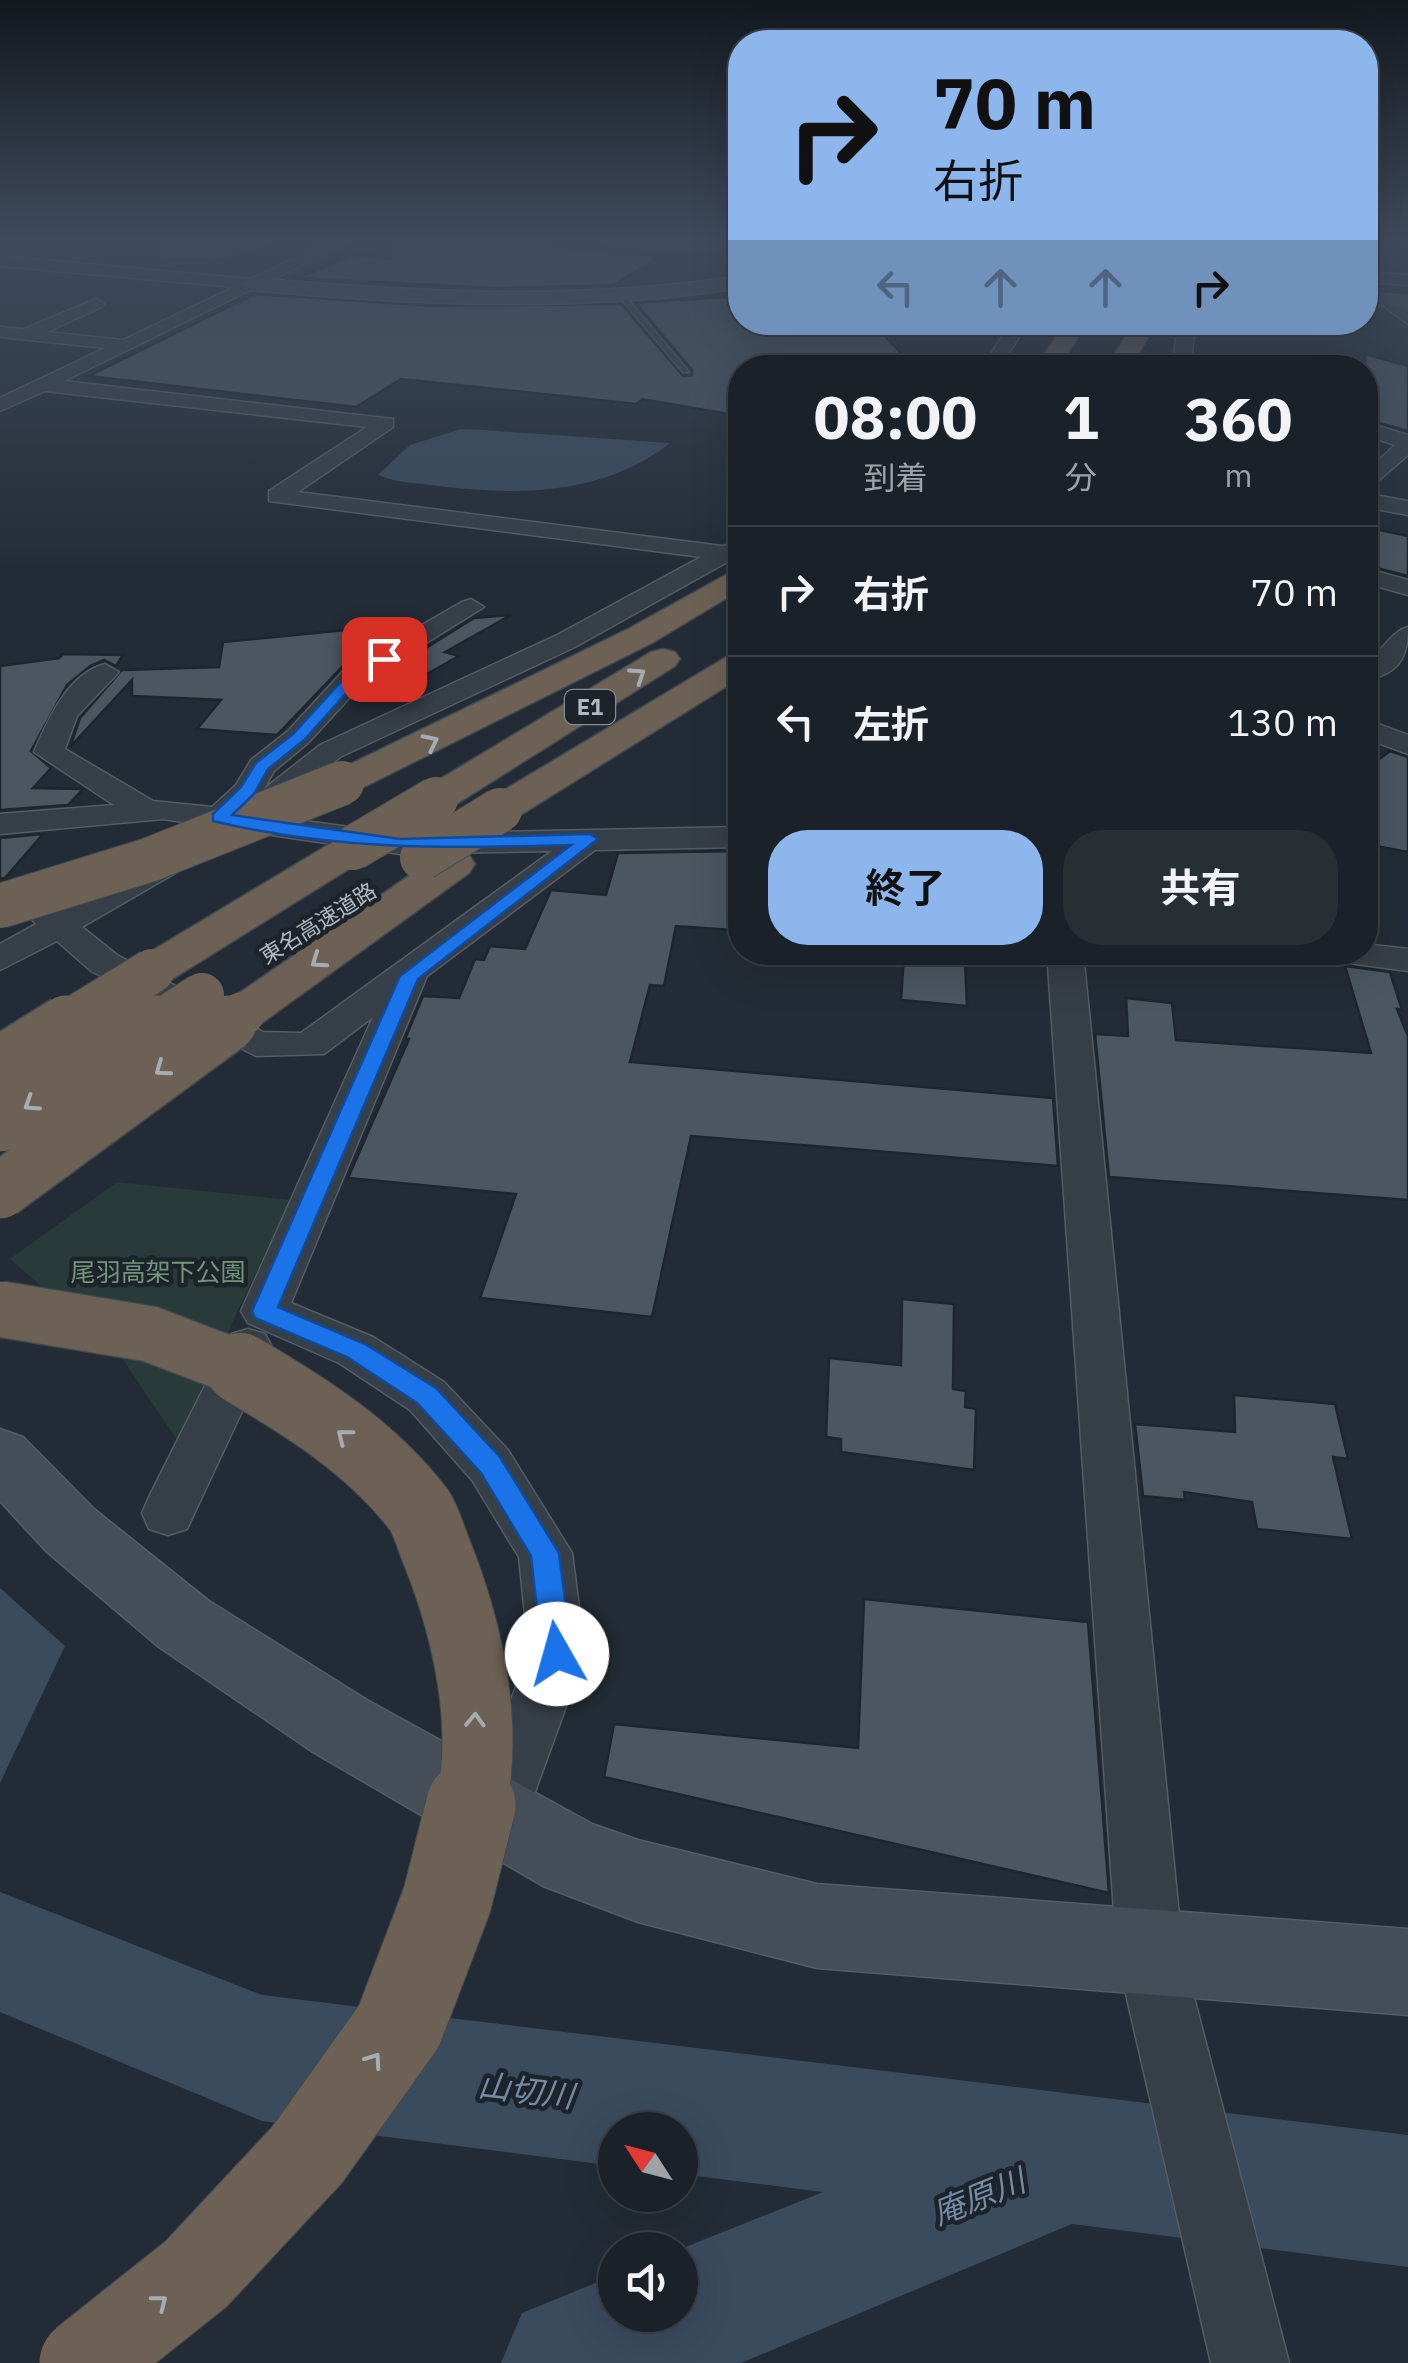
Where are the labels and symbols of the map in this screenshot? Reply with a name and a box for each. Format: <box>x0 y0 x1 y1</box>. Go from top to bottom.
pin <box>342 617 427 702</box>
one-way arrow <box>628 669 646 688</box>
road number: E1 <box>565 690 615 724</box>
one-way arrow <box>421 734 439 754</box>
street label: 東名高速道路 <box>254 875 381 970</box>
one-way arrow <box>310 948 329 967</box>
one-way arrow <box>155 1058 173 1075</box>
one-way arrow <box>24 1092 42 1111</box>
park label: 尾羽高架下公園 <box>70 1255 246 1288</box>
one-way arrow <box>337 1430 355 1448</box>
position arrow <box>505 1602 609 1706</box>
one-way arrow <box>464 1711 485 1727</box>
one-way arrow <box>363 2053 380 2071</box>
water label: 山切川 <box>476 2063 579 2117</box>
north arrow <box>598 2112 698 2212</box>
water label: 庵原川 <box>926 2157 1034 2234</box>
one-way arrow <box>149 2296 167 2314</box>

